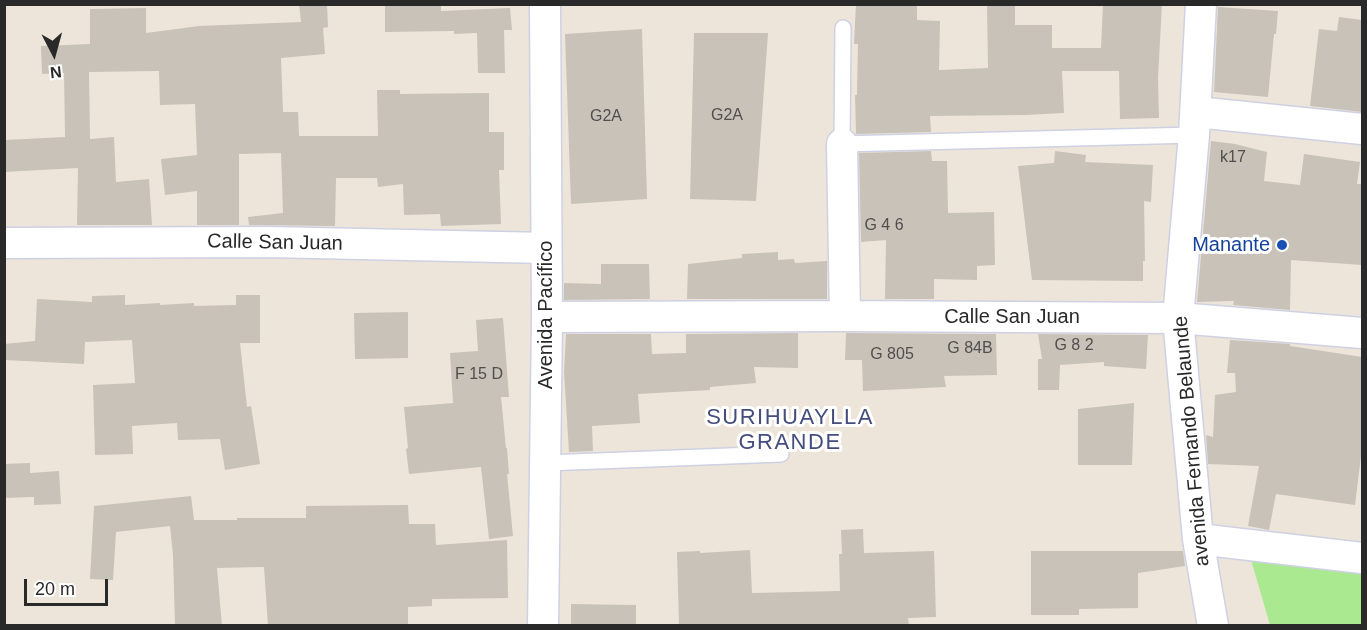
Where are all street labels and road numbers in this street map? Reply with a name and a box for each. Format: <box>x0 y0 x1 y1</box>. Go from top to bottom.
street label: Calle San Juan <box>207 230 343 256</box>
street label: Avenida Pacífico <box>534 241 558 389</box>
street label: Calle San Juan <box>944 305 1080 329</box>
street label: avenida Fernando Belaunde <box>1169 315 1215 567</box>

